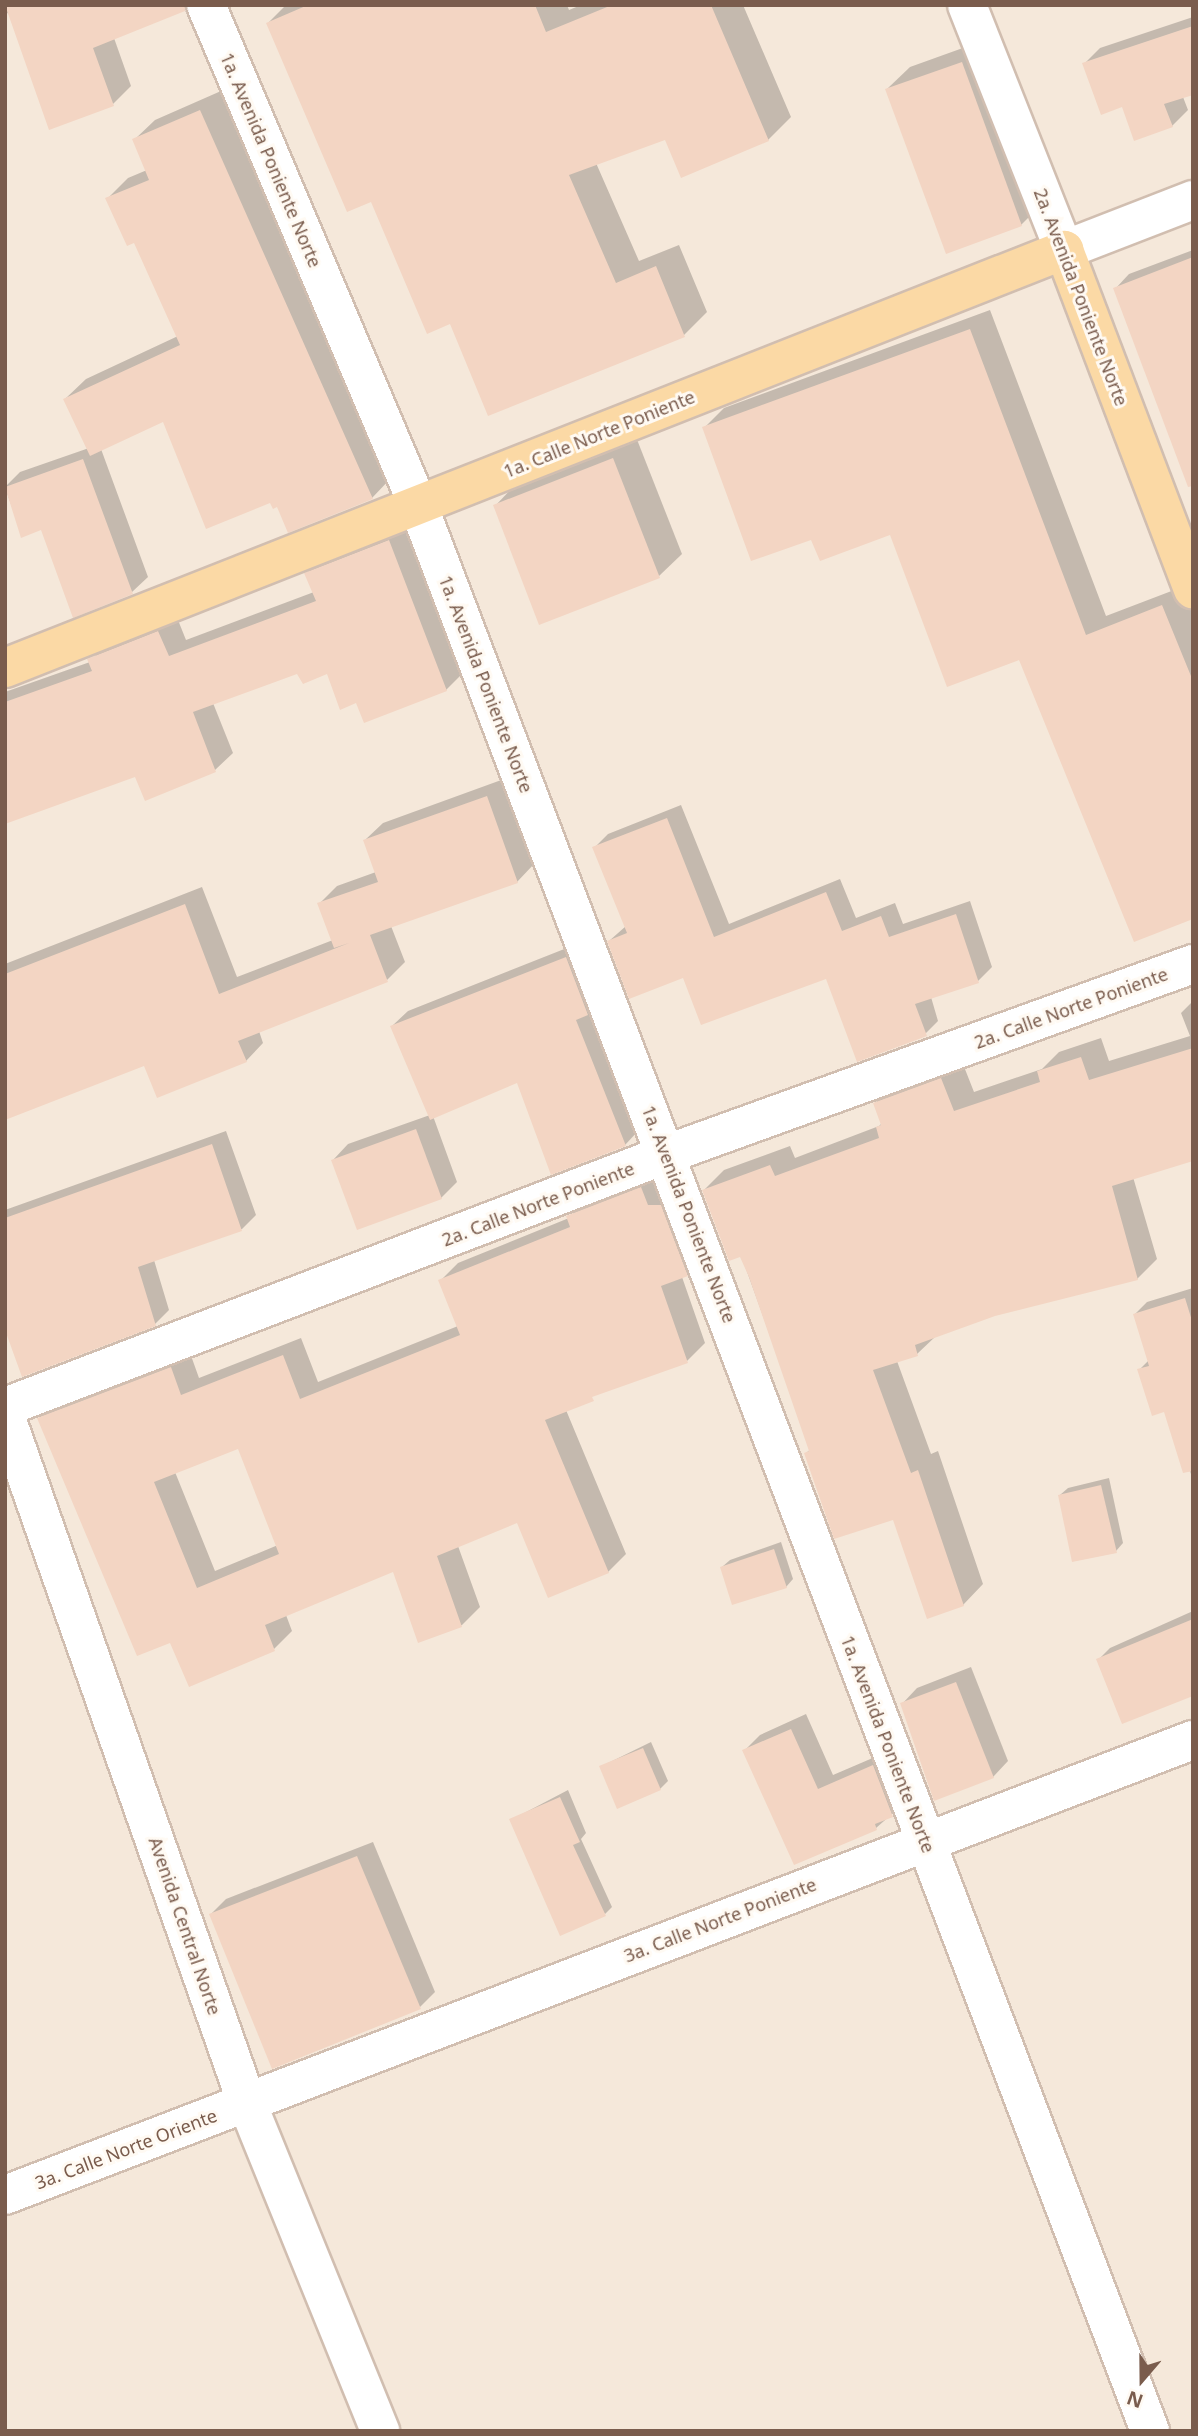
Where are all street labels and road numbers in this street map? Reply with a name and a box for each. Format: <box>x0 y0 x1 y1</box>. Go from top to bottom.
street label: 1a. Avenida Poniente Norte <box>216 49 326 271</box>
street label: 2a. Avenida Poniente Norte <box>1030 185 1132 409</box>
street label: 1a. Calle Norte Poniente <box>500 386 698 482</box>
street label: 1a. Avenida Poniente Norte <box>435 572 537 796</box>
street label: 2a. Calle Norte Poniente <box>971 963 1171 1053</box>
street label: 1a. Avenida Poniente Norte <box>638 1102 740 1326</box>
street label: 2a. Calle Norte Poniente <box>439 1157 637 1251</box>
street label: 1a. Avenida Poniente Norte <box>837 1632 939 1856</box>
street label: Avenida Central Norte <box>144 1834 226 2018</box>
street label: 3a. Calle Norte Poniente <box>621 1873 819 1967</box>
street label: 3a. Calle Norte Oriente <box>32 2104 220 2194</box>

